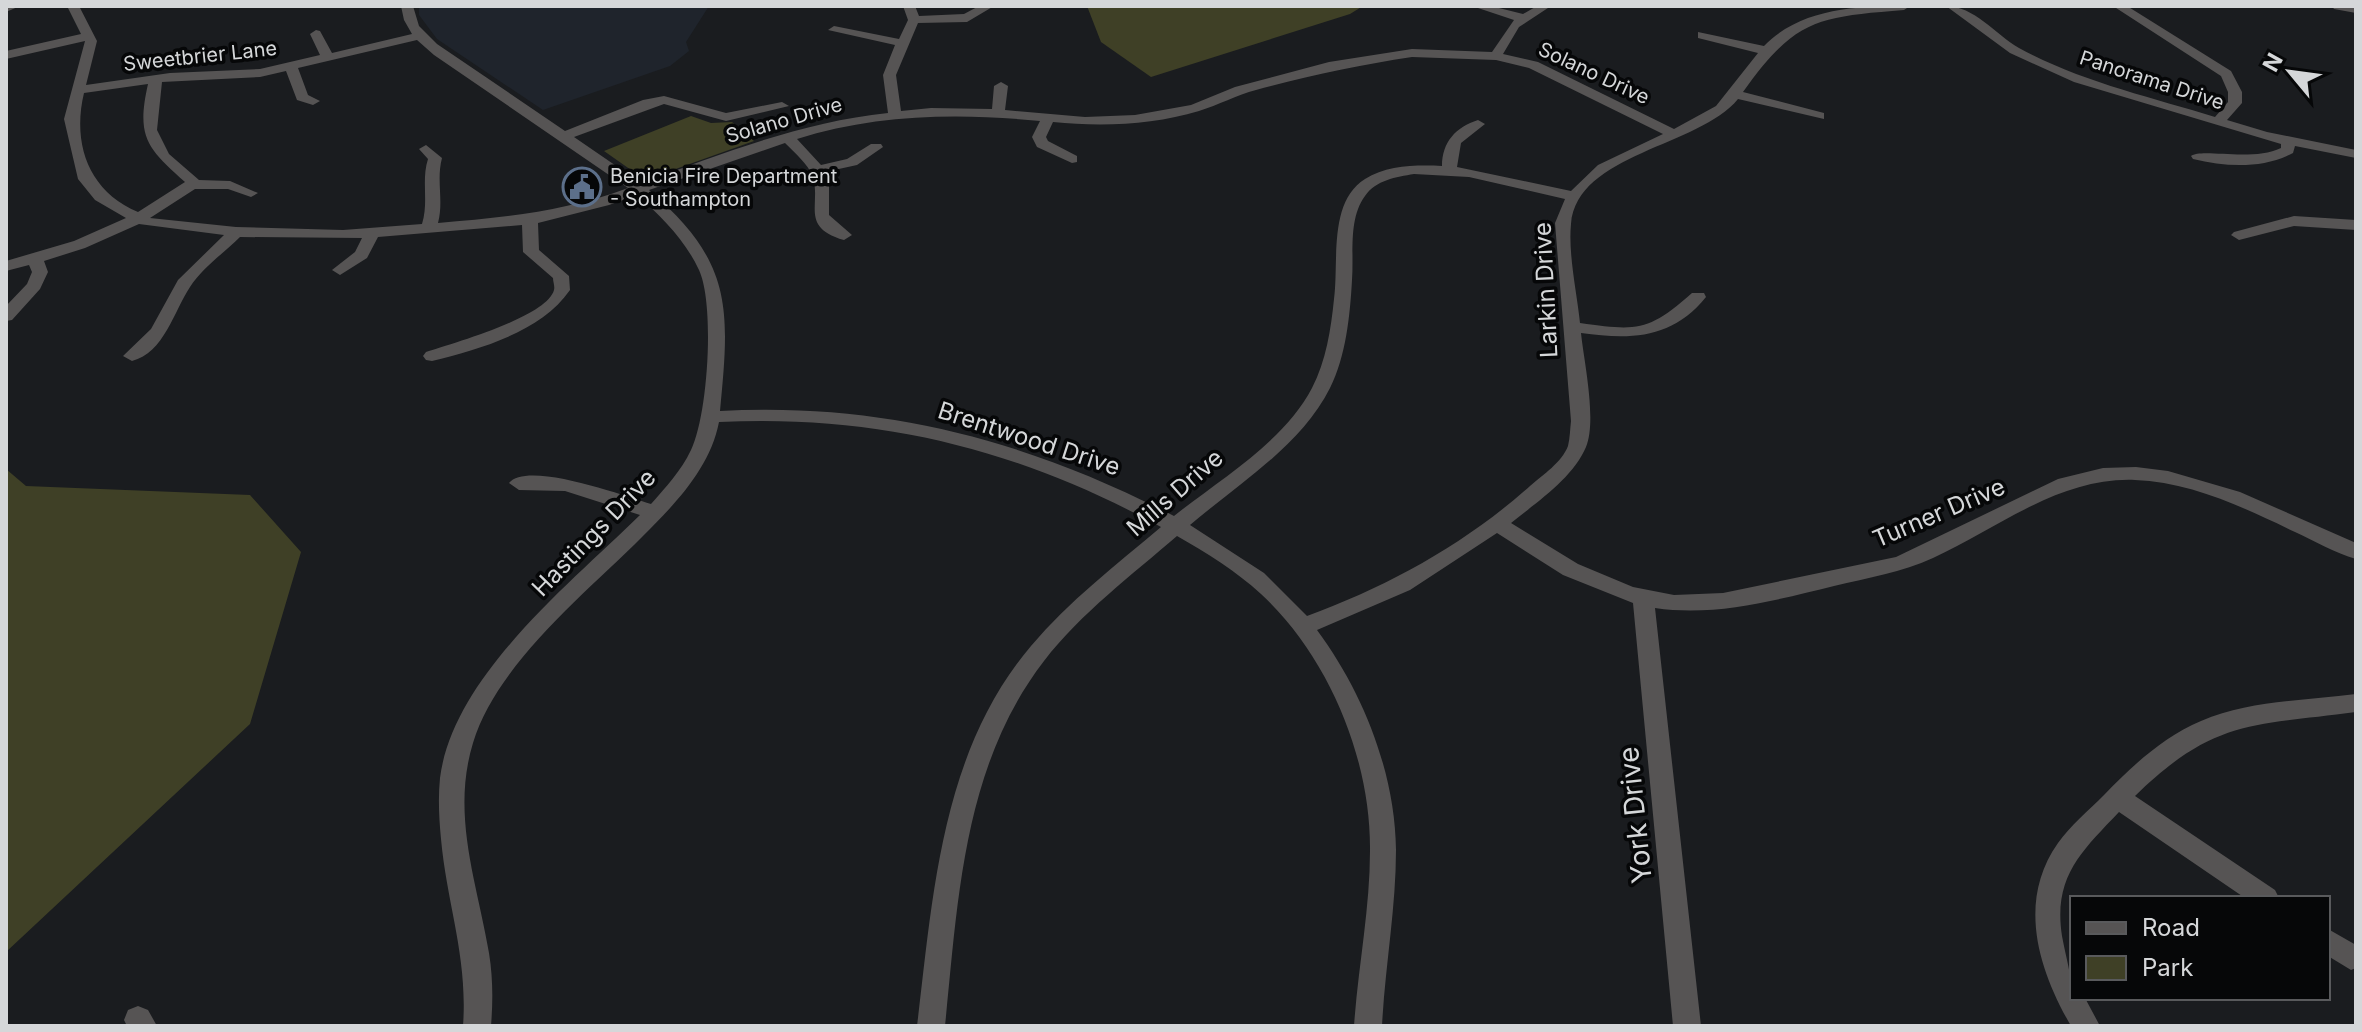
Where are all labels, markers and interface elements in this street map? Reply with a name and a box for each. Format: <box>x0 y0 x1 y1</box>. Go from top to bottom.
north arrow <box>2250 32 2330 112</box>
street label: Sweetbrier Lane <box>122 36 278 76</box>
street label: Solano Drive <box>1535 37 1653 109</box>
street label: Panorama Drive <box>2077 45 2227 115</box>
text: N <box>2257 49 2288 76</box>
street label: Solano Drive <box>723 92 845 148</box>
place label: Benicia Fire Department - Southampton <box>610 164 838 211</box>
public building icon: Benicia Fire Department - Southampton <box>561 166 603 208</box>
street label: Larkin Drive <box>1527 221 1564 359</box>
street label: Brentwood Drive <box>934 395 1124 482</box>
street label: Mills Drive <box>1121 443 1229 542</box>
street label: Hastings Drive <box>526 463 662 602</box>
street label: Turner Drive <box>1868 472 2009 553</box>
street label: York Drive <box>1611 745 1659 885</box>
legend <box>2070 896 2330 1000</box>
text: Road <box>2142 913 2200 942</box>
text: Park <box>2142 953 2193 982</box>

